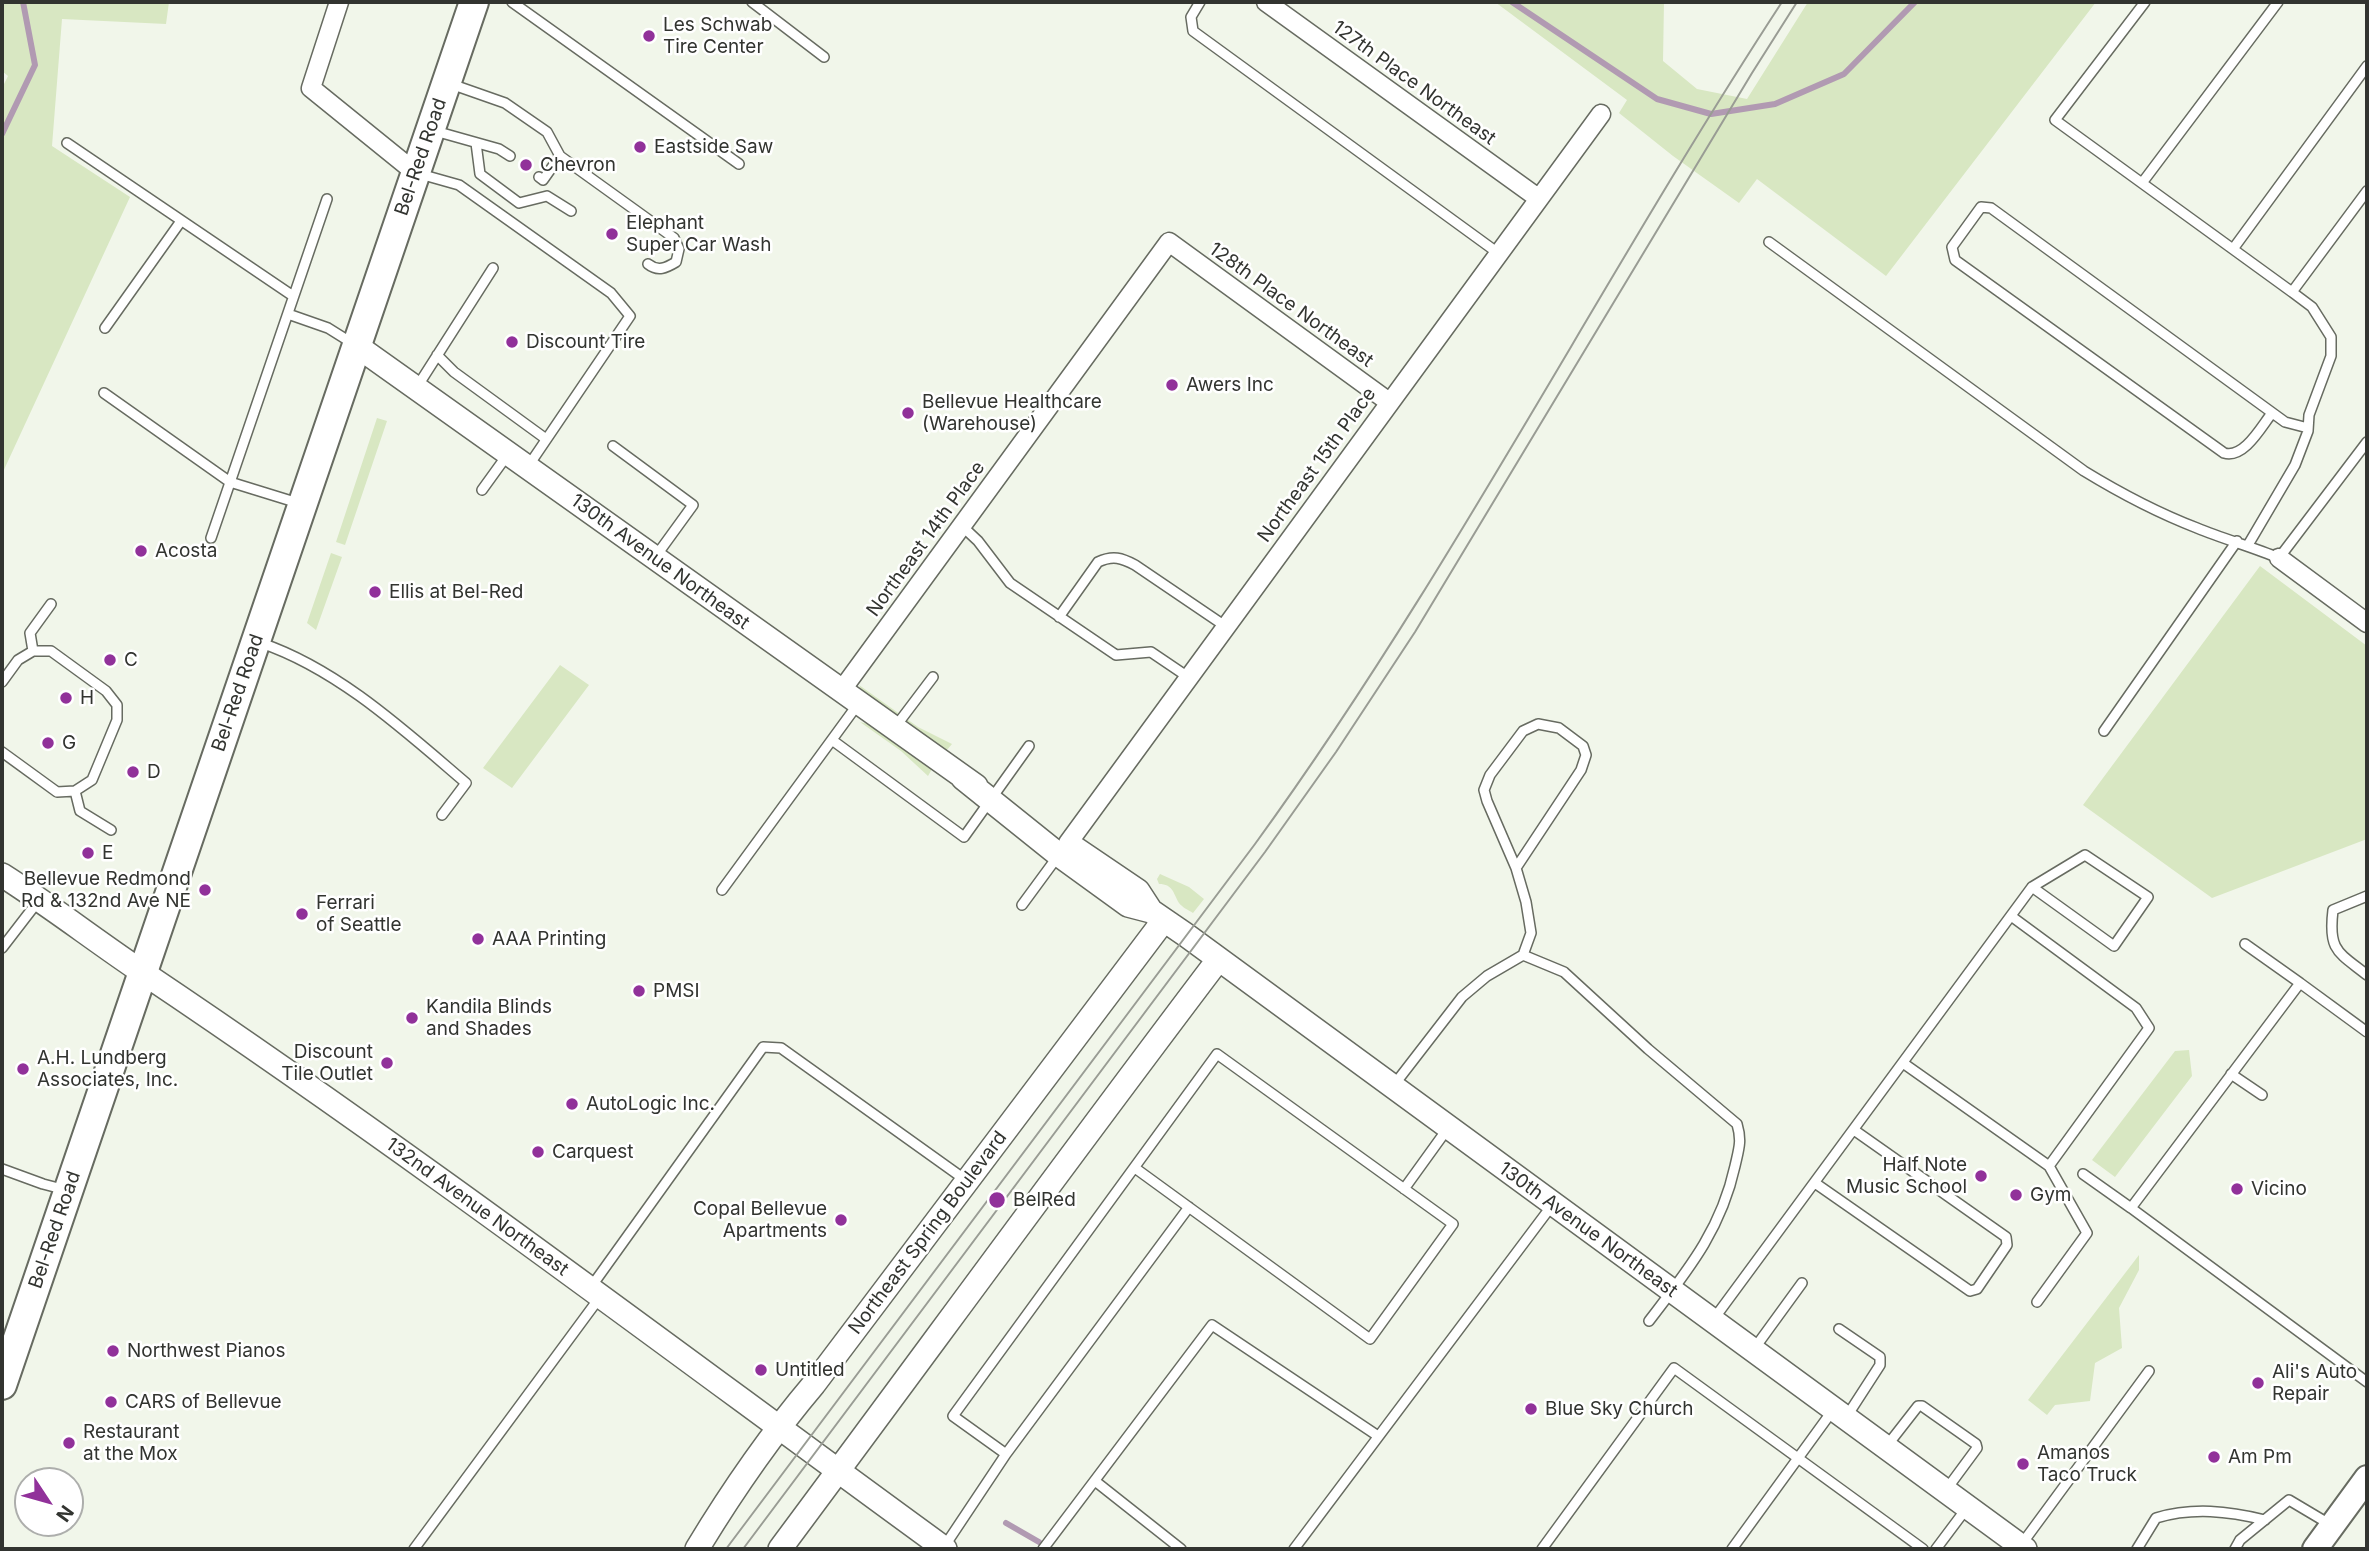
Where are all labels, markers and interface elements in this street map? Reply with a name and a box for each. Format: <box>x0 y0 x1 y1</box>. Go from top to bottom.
place label: Les Schwab Tire Center <box>663 14 772 58</box>
street label: 127th Place Northeast <box>1328 16 1500 150</box>
marker: Les Schwab Tire Center <box>641 28 657 44</box>
street label: Bel-Red Road <box>390 95 452 219</box>
place label: Eastside Saw <box>654 136 773 158</box>
marker: Eastside Saw <box>632 139 648 155</box>
place label: Chevron <box>540 154 616 176</box>
marker: Chevron <box>518 157 534 173</box>
place label: Elephant Super Car Wash <box>626 212 771 256</box>
marker: Elephant Super Car Wash <box>604 226 620 242</box>
street label: 128th Place Northeast <box>1204 238 1378 372</box>
place label: Discount Tire <box>526 331 645 353</box>
marker: Discount Tire <box>504 334 520 350</box>
place label: Awers Inc <box>1186 374 1274 396</box>
marker: Awers Inc <box>1164 377 1180 393</box>
street label: Northeast 15th Place <box>1253 383 1381 547</box>
place label: Bellevue Healthcare (Warehouse) <box>922 391 1102 435</box>
marker: Bellevue Healthcare (Warehouse) <box>900 405 916 421</box>
street label: Northeast 14th Place <box>862 457 990 621</box>
street label: 130th Avenue Northeast <box>566 489 754 635</box>
place label: Acosta <box>155 540 217 562</box>
marker: Acosta <box>133 543 149 559</box>
place label: Ellis at Bel-Red <box>389 581 523 603</box>
marker: Ellis at Bel-Red <box>367 584 383 600</box>
street label: Bel-Red Road <box>207 631 269 755</box>
place label: C <box>124 649 138 671</box>
marker: C <box>102 652 118 668</box>
place label: H <box>80 687 94 709</box>
marker: H <box>58 690 74 706</box>
place label: G <box>62 732 76 754</box>
marker: G <box>40 735 56 751</box>
place label: D <box>147 761 161 783</box>
marker: D <box>125 764 141 780</box>
place label: E <box>102 842 113 864</box>
marker: E <box>80 845 96 861</box>
place label: Bellevue Redmond Rd & 132nd Ave NE <box>21 868 191 912</box>
marker: Bellevue Redmond Rd & 132nd Ave NE <box>197 882 213 898</box>
place label: Ferrari of Seattle <box>316 892 402 936</box>
marker: Ferrari of Seattle <box>294 906 310 922</box>
place label: AAA Printing <box>492 928 606 950</box>
marker: AAA Printing <box>470 931 486 947</box>
place label: PMSI <box>653 980 700 1002</box>
marker: PMSI <box>631 983 647 999</box>
place label: Kandila Blinds and Shades <box>426 996 552 1040</box>
marker: Kandila Blinds and Shades <box>404 1010 420 1026</box>
place label: Discount Tile Outlet <box>281 1041 373 1085</box>
place label: A.H. Lundberg Associates, Inc. <box>37 1047 178 1091</box>
marker: Discount Tile Outlet <box>379 1055 395 1071</box>
marker: A.H. Lundberg Associates, Inc. <box>15 1061 31 1077</box>
place label: AutoLogic Inc. <box>586 1093 715 1115</box>
marker: AutoLogic Inc. <box>564 1096 580 1112</box>
street label: Northeast Spring Boulevard <box>844 1127 1012 1339</box>
street label: 132nd Avenue Northeast <box>381 1133 573 1281</box>
place label: Carquest <box>552 1141 634 1163</box>
marker: Carquest <box>530 1144 546 1160</box>
place label: Half Note Music School <box>1846 1154 1967 1198</box>
street label: 130th Avenue Northeast <box>1494 1157 1682 1303</box>
street label: Bel-Red Road <box>24 1168 86 1292</box>
marker: Half Note Music School <box>1973 1168 1989 1184</box>
place label: Vicino <box>2251 1178 2307 1200</box>
marker: Vicino <box>2229 1181 2245 1197</box>
place label: Gym <box>2030 1184 2071 1206</box>
marker: Gym <box>2008 1187 2024 1203</box>
place label: BelRed <box>1013 1189 1076 1211</box>
marker: BelRed <box>987 1190 1007 1210</box>
place label: Copal Bellevue Apartments <box>693 1198 827 1242</box>
marker: Copal Bellevue Apartments <box>833 1212 849 1228</box>
place label: Northwest Pianos <box>127 1340 286 1362</box>
marker: Northwest Pianos <box>105 1343 121 1359</box>
place label: Untitled <box>775 1359 845 1381</box>
place label: Ali's Auto Repair <box>2272 1361 2357 1405</box>
marker: Untitled <box>753 1362 769 1378</box>
marker: Ali's Auto Repair <box>2250 1375 2266 1391</box>
place label: CARS of Bellevue <box>125 1391 282 1413</box>
marker: CARS of Bellevue <box>103 1394 119 1410</box>
place label: Blue Sky Church <box>1545 1398 1694 1420</box>
marker: Blue Sky Church <box>1523 1401 1539 1417</box>
place label: Restaurant at the Mox <box>83 1421 180 1465</box>
marker: Restaurant at the Mox <box>61 1435 77 1451</box>
place label: Amanos Taco Truck <box>2037 1442 2137 1486</box>
place label: Am Pm <box>2228 1446 2292 1468</box>
marker: Am Pm <box>2206 1449 2222 1465</box>
marker: Amanos Taco Truck <box>2015 1456 2031 1472</box>
north arrow <box>14 1467 84 1537</box>
text: N <box>51 1501 78 1526</box>

